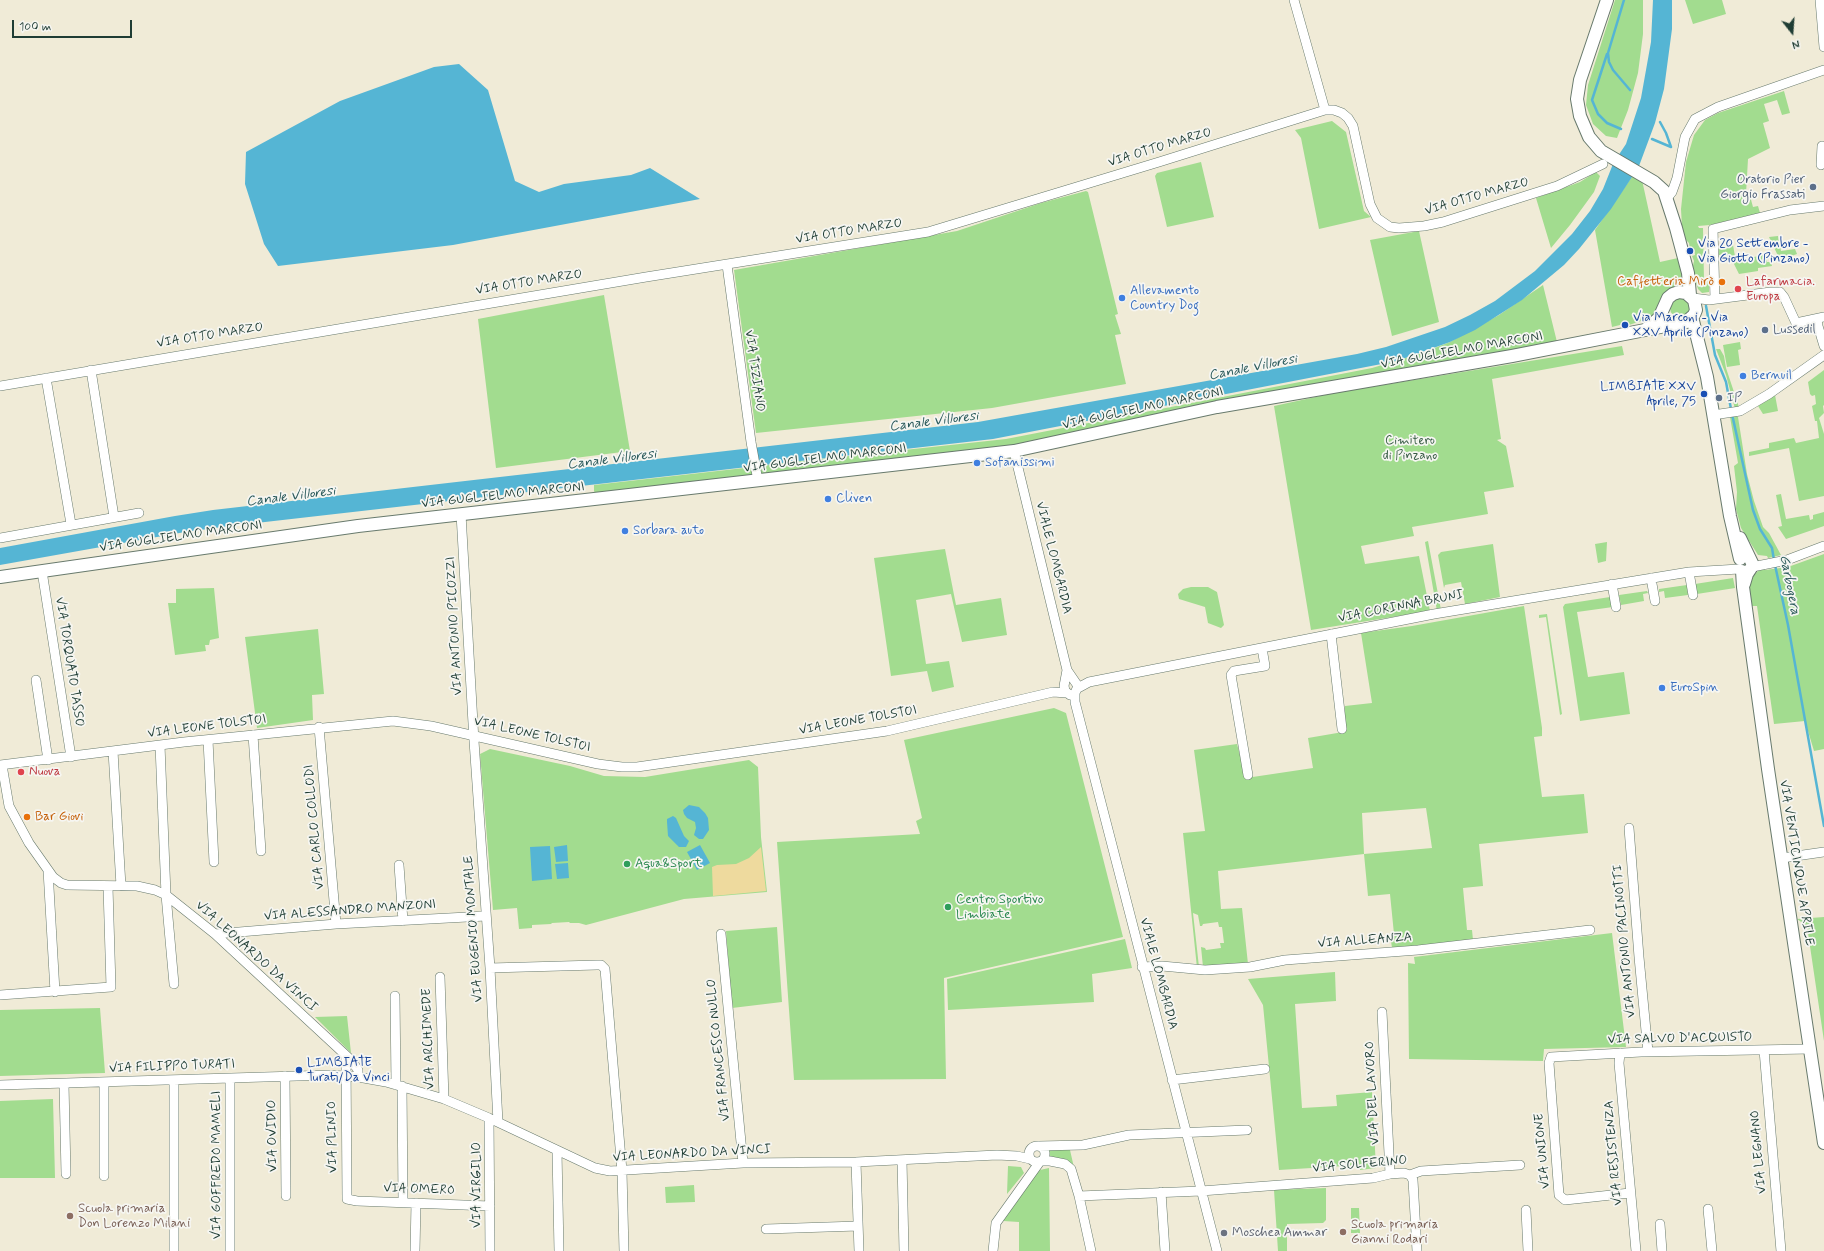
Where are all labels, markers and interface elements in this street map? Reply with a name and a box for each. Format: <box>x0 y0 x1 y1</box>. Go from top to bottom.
scale bar <box>14 12 134 38</box>
north arrow <box>1772 12 1812 52</box>
text: 100 m <box>19 19 51 35</box>
text: N <box>1790 36 1801 51</box>
street label: VIA OTTO MARZO <box>1106 125 1214 171</box>
place label: Oratorio Pier Giorgio Frassati <box>1720 172 1805 203</box>
street label: VIA OTTO MARZO <box>1423 175 1531 219</box>
marker: Oratorio Pier Giorgio Frassati <box>1808 182 1818 192</box>
street label: VIA OTTO MARZO <box>795 216 903 248</box>
place label: Via 20 Settembre - Via Giotto (Pinzano) <box>1698 236 1809 267</box>
marker: Via 20 Settembre - Via Giotto (Pinzano) <box>1685 246 1695 256</box>
street label: VIA OTTO MARZO <box>475 267 583 299</box>
place label: Caffetteria Mirò <box>1617 274 1714 290</box>
place label: Lafarmacia. Europa <box>1746 274 1815 305</box>
marker: Caffetteria Mirò <box>1717 277 1727 287</box>
place label: Allevamento Country Dog <box>1130 283 1199 314</box>
marker: Lafarmacia. Europa <box>1733 284 1743 294</box>
marker: Allevamento Country Dog <box>1117 293 1127 303</box>
place label: Via Marconi - Via XXV Aprile (Pinzano) <box>1633 310 1748 341</box>
street label: VIA OTTO MARZO <box>156 320 264 352</box>
marker: Via Marconi - Via XXV Aprile (Pinzano) <box>1620 320 1630 330</box>
place label: Lussedil <box>1773 322 1816 338</box>
marker: Lussedil <box>1760 325 1770 335</box>
street label: VIA TIZIANO <box>741 329 767 413</box>
street label: VIA GUGLIELMO MARCONI <box>1380 329 1544 373</box>
water label: Canale Villoresi <box>1207 351 1299 385</box>
place label: Bernuil <box>1751 368 1792 384</box>
marker: Bernuil <box>1738 371 1748 381</box>
place label: LIMBIATE XXV Aprile, 75 <box>1600 379 1696 410</box>
street label: VIA GUGLIELMO MARCONI <box>1061 384 1225 434</box>
marker: LIMBIATE XXV Aprile, 75 <box>1699 389 1709 399</box>
place label: IP <box>1727 390 1742 406</box>
marker: IP <box>1714 393 1724 403</box>
water label: Canale Villoresi <box>888 408 980 436</box>
park label: Cimitero di Pinzano <box>1383 433 1437 464</box>
street label: VIA GUGLIELMO MARCONI <box>743 441 907 477</box>
water label: Canale Villoresi <box>566 446 658 474</box>
place label: Sofanissimi <box>985 455 1055 471</box>
marker: Sofanissimi <box>972 458 982 468</box>
street label: VIA GUGLIELMO MARCONI <box>421 480 585 512</box>
water label: Canale Villoresi <box>245 483 337 511</box>
place label: Cliven <box>836 491 872 507</box>
marker: Cliven <box>823 494 833 504</box>
street label: VIALE LOMBARDIA <box>1032 500 1074 616</box>
street label: VIA GUGLIELMO MARCONI <box>99 518 263 556</box>
place label: Sorbara auto <box>633 523 704 539</box>
marker: Sorbara auto <box>620 526 630 536</box>
water label: Garbogera <box>1775 554 1803 616</box>
street label: VIA ANTONIO PICOZZI <box>444 556 466 696</box>
street label: VIA CORINNA BRUNI <box>1337 587 1465 627</box>
street label: VIA TORQUATO TASSO <box>51 596 87 728</box>
place label: EuroSpin <box>1670 680 1719 696</box>
marker: EuroSpin <box>1657 683 1667 693</box>
street label: VIA LEONE TOLSTOI <box>798 703 918 739</box>
street label: VIA LEONE TOLSTOI <box>147 712 267 742</box>
street label: VIA LEONE TOLSTOI <box>472 714 592 756</box>
place label: Nuova <box>29 764 60 780</box>
street label: VIA CARLO COLLODI <box>302 764 328 890</box>
marker: Nuova <box>16 767 26 777</box>
street label: VIA VENTICINQUE APRILE <box>1775 779 1817 947</box>
place label: Bar Giovi <box>35 809 83 825</box>
marker: Bar Giovi <box>22 812 32 822</box>
street label: VIA EUGENIO MONTALE <box>461 855 487 1003</box>
place label: Aqua&Sport <box>635 856 702 872</box>
marker: Aqua&Sport <box>622 859 632 869</box>
street label: VIA ANTONIO PACINOTTI <box>1611 864 1639 1018</box>
place label: Centro Sportivo Limbiate <box>956 892 1043 923</box>
street label: VIA ALESSANDRO MANZONI <box>263 897 437 925</box>
street label: VIA LEONARDO DA VINCI <box>192 898 320 1016</box>
marker: Centro Sportivo Limbiate <box>943 902 953 912</box>
street label: VIALE LOMBARDIA <box>1136 916 1180 1032</box>
street label: VIA ALLEANZA <box>1317 930 1413 952</box>
street label: VIA FRANCESCO NULLO <box>704 978 734 1122</box>
street label: VIA ARCHIMEDE <box>419 988 439 1090</box>
street label: VIA SALVO D'ACQUISTO <box>1608 1030 1752 1048</box>
street label: VIA DEL LAVORO <box>1362 1041 1384 1145</box>
place label: LIMBIATE Turati/Da Vinci <box>307 1055 390 1086</box>
street label: VIA FILIPPO TURATI <box>109 1057 235 1077</box>
marker: LIMBIATE Turati/Da Vinci <box>294 1065 304 1075</box>
street label: VIA GOFFREDO MAMELI <box>209 1091 225 1239</box>
street label: VIA OVIDIO <box>265 1100 281 1172</box>
street label: VIA RESISTENZA <box>1602 1100 1626 1206</box>
street label: VIA PLINIO <box>325 1101 341 1173</box>
street label: VIA LEGNANO <box>1748 1110 1770 1194</box>
street label: VIA UNIONE <box>1532 1113 1554 1189</box>
street label: VIA VIRGILIO <box>469 1142 485 1228</box>
street label: VIA LEONARDO DA VINCI <box>612 1142 772 1166</box>
street label: VIA SOLFERINO <box>1312 1153 1408 1177</box>
street label: VIA OMERO <box>383 1181 455 1199</box>
place label: Scuola primaria Don Lorenzo Milani <box>78 1201 190 1232</box>
marker: Scuola primaria Don Lorenzo Milani <box>65 1211 75 1221</box>
place label: Scuola primaria Gianni Rodari <box>1351 1217 1439 1248</box>
place label: Moschea Ammar <box>1232 1225 1327 1241</box>
marker: Scuola primaria Gianni Rodari <box>1338 1227 1348 1237</box>
marker: Moschea Ammar <box>1219 1228 1229 1238</box>

